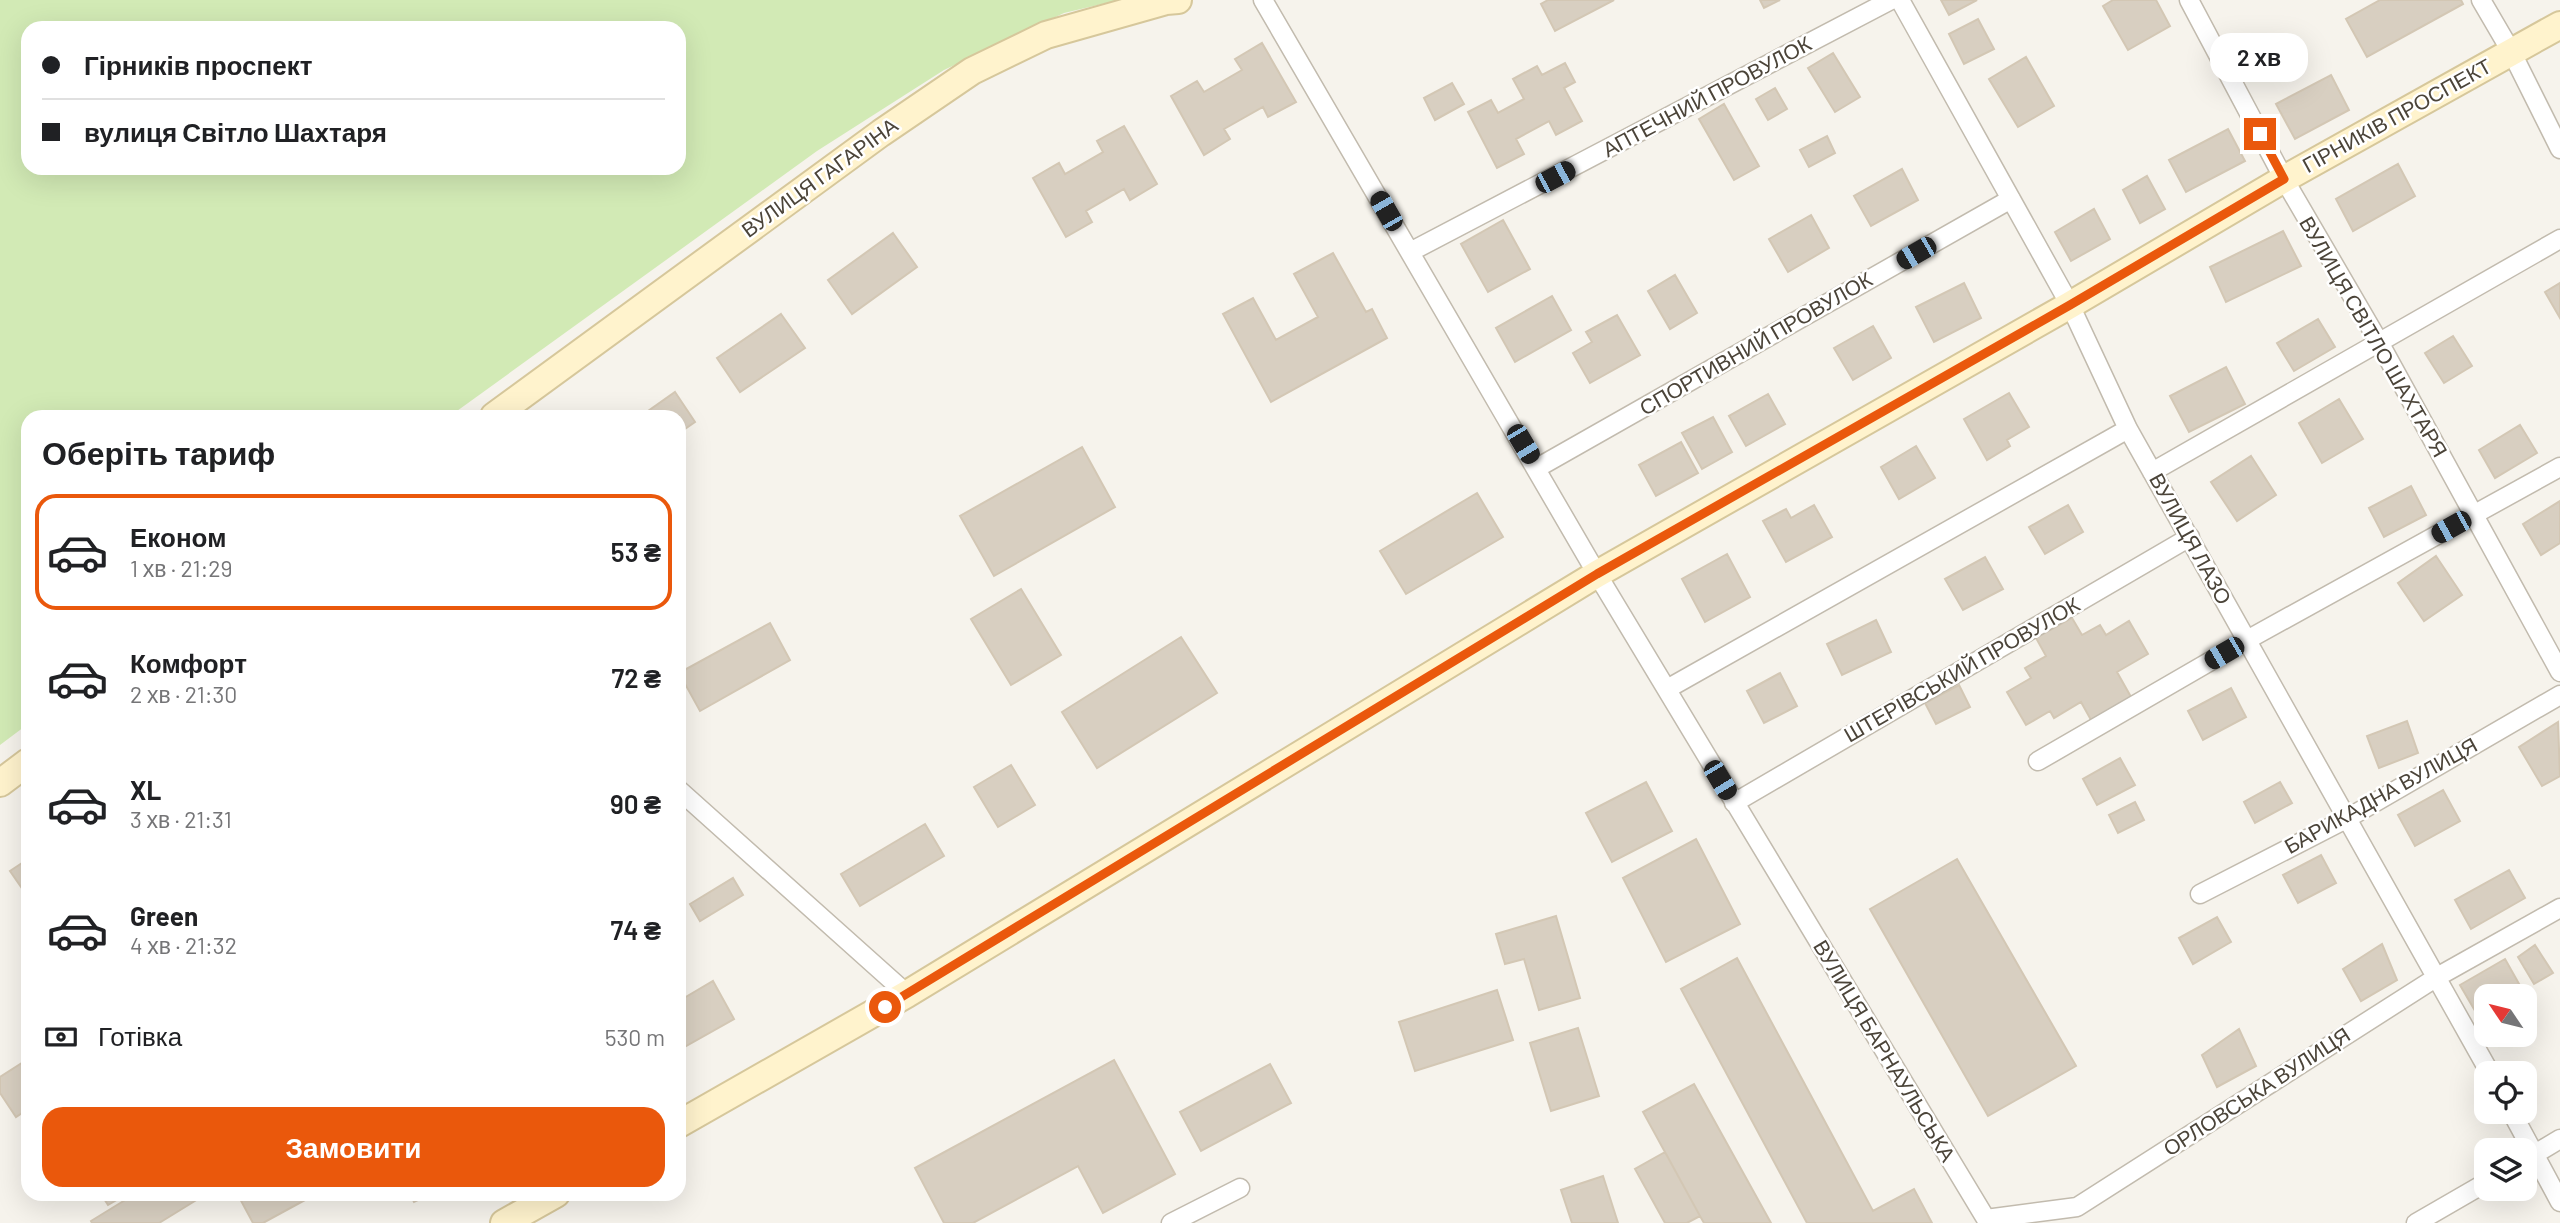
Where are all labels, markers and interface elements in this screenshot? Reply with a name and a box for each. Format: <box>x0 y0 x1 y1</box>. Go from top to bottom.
street label: АПТЕЧНИЙ ПРОВУЛОК <box>1598 30 1815 161</box>
callout: 2 хв <box>2211 32 2309 82</box>
text: 2 хв <box>2237 43 2281 71</box>
text: Гірників проспект <box>84 49 312 80</box>
street label: ГІРНИКІВ ПРОСПЕКТ <box>2297 52 2495 177</box>
street label: ВУЛИЦЯ ГАГАРІНА <box>736 112 902 242</box>
text: вулиця Світло Шахтаря <box>84 116 387 147</box>
route end <box>2244 118 2276 150</box>
car <box>1532 158 1579 196</box>
car <box>1367 188 1406 234</box>
street label: ВУЛИЦЯ СВІТЛО ШАХТАРЯ <box>2295 212 2454 461</box>
car <box>1893 233 1940 273</box>
street label: СПОРТИВНИЙ ПРОВУЛОК <box>1635 265 1877 420</box>
car <box>1504 421 1543 467</box>
text: Оберіть тариф <box>42 433 275 471</box>
street label: ВУЛИЦЯ ЛАЗО <box>2145 468 2238 608</box>
car <box>2428 508 2475 546</box>
icon: car <box>46 521 109 584</box>
text: Економ <box>130 521 226 552</box>
text: 53 ₴ <box>611 536 661 567</box>
text: 1 хв · 21:29 <box>130 554 233 582</box>
street label: ШТЕРІВСЬКИЙ ПРОВУЛОК <box>1839 590 2084 747</box>
car <box>2201 633 2248 673</box>
icon: car <box>46 647 109 710</box>
text: Комфорт <box>130 647 247 678</box>
text: 72 ₴ <box>611 662 661 693</box>
text: 2 хв · 21:30 <box>130 680 237 708</box>
street label: БАРИКАДНА ВУЛИЦЯ <box>2280 731 2481 858</box>
car <box>1701 757 1740 803</box>
icon: car <box>46 773 109 836</box>
text: XL <box>130 774 161 805</box>
text: 90 ₴ <box>610 788 661 819</box>
text: 3 хв · 21:31 <box>130 805 232 833</box>
icon: car <box>46 899 109 962</box>
text: Green <box>130 900 198 931</box>
text: 74 ₴ <box>611 914 661 945</box>
text: 4 хв · 21:32 <box>130 931 237 959</box>
street label: ВУЛИЦЯ БАРНАУЛЬСЬКА <box>1809 935 1961 1166</box>
north arrow <box>2474 984 2538 1046</box>
map controls <box>2474 984 2537 1201</box>
route start <box>869 991 901 1023</box>
icon: cash <box>42 1018 80 1056</box>
text: Готівка <box>98 1020 182 1051</box>
street label: ОРЛОВСЬКА ВУЛИЦЯ <box>2158 1021 2354 1160</box>
text: 530 m <box>605 1023 665 1051</box>
button: locate <box>2474 1061 2537 1124</box>
button: Замовити <box>42 1107 665 1187</box>
button: layers <box>2474 1138 2537 1201</box>

